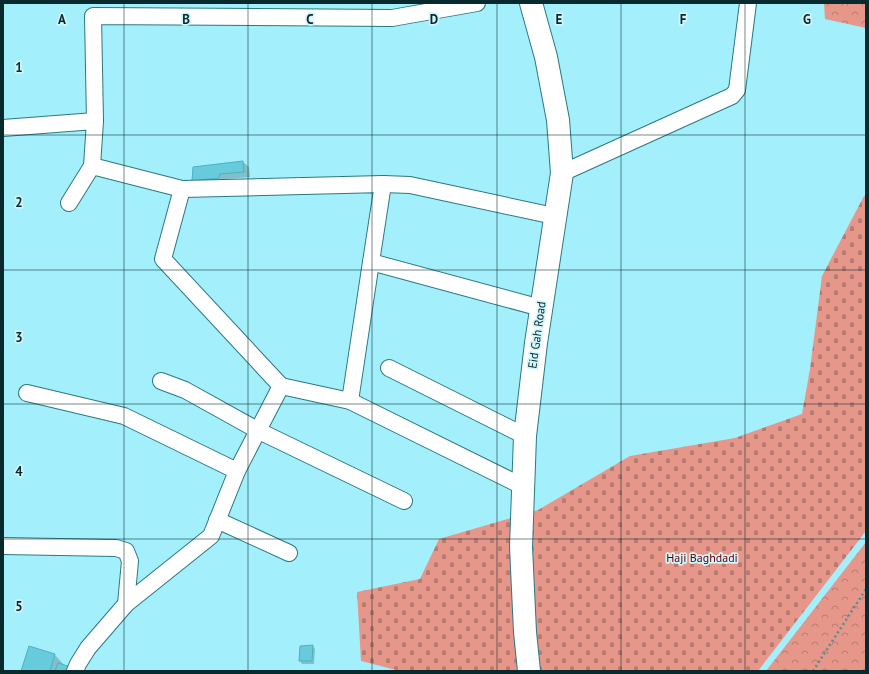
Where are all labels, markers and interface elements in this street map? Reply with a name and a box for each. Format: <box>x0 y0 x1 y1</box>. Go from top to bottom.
text: A <box>58 11 66 28</box>
text: B <box>182 11 190 28</box>
text: C <box>306 11 314 28</box>
text: D <box>430 11 438 28</box>
text: E <box>556 11 563 28</box>
text: F <box>680 11 687 28</box>
text: G <box>803 11 811 28</box>
text: 1 <box>15 59 23 76</box>
text: 2 <box>15 194 23 211</box>
street label: Eid Gah Road <box>524 300 549 370</box>
text: 3 <box>15 329 23 346</box>
text: 4 <box>15 463 23 480</box>
park label: Haji Baghdadi <box>666 550 738 565</box>
text: 5 <box>15 598 23 615</box>

